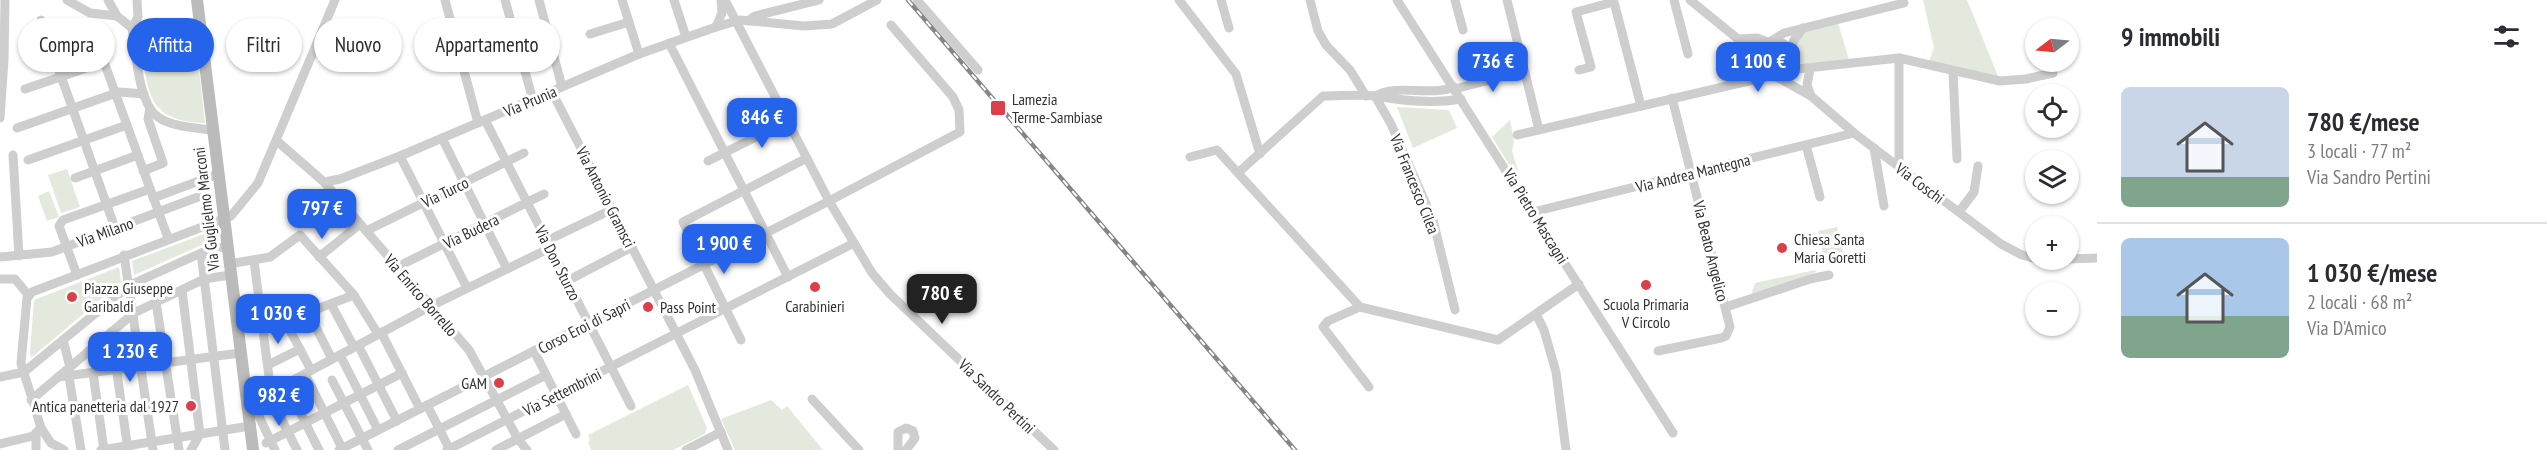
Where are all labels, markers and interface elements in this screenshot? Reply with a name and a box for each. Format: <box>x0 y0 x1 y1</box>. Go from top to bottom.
chip: Compra <box>18 18 115 72</box>
chip: Affitta <box>127 18 214 72</box>
chip: Filtri <box>226 18 302 72</box>
chip: Nuovo <box>314 18 402 72</box>
chip: Appartamento <box>414 18 560 72</box>
north arrow <box>2025 18 2079 72</box>
map controls <box>2025 18 2079 336</box>
text: 9 immobili <box>2121 20 2220 53</box>
icon: filters <box>2490 20 2523 53</box>
pin: 736 € <box>1451 42 1535 93</box>
pin: 1 100 € <box>1703 42 1813 93</box>
text: 736 € <box>1472 48 1514 74</box>
text: 1 100 € <box>1730 48 1786 74</box>
street label: Via Prunia <box>500 81 560 121</box>
button: locate <box>2025 84 2079 138</box>
place label: Lamezia Terme-Sambiase <box>1012 89 1103 127</box>
pin: 846 € <box>720 98 804 149</box>
marker: Lamezia Terme-Sambiase <box>989 99 1007 117</box>
text: 846 € <box>741 104 783 130</box>
text: 780 €/mese <box>2307 105 2420 138</box>
icon: home <box>2169 111 2241 183</box>
street label: Via Francesco Cilea <box>1386 130 1444 237</box>
text: 3 locali · 77 m² <box>2307 138 2411 164</box>
street label: Via Antonio Gramsci <box>572 142 640 251</box>
street label: Via Guglielmo Marconi <box>188 146 224 273</box>
street label: Via Andrea Mantegna <box>1633 149 1752 197</box>
button: layers <box>2025 150 2079 204</box>
street label: Via Coschi <box>1891 158 1948 208</box>
street label: Via Pietro Mascagni <box>1498 164 1573 267</box>
text: Via Sandro Pertini <box>2307 164 2431 190</box>
street label: Via Turco <box>417 172 472 212</box>
pin: 797 € <box>280 189 364 240</box>
text: 797 € <box>301 195 343 221</box>
street label: Via Beato Angelico <box>1689 198 1733 303</box>
street label: Via Budera <box>439 209 502 253</box>
street label: Via Milano <box>73 213 136 252</box>
button: + <box>2025 216 2079 270</box>
street label: Via Don Sturzo <box>530 221 585 304</box>
pin: 1 900 € <box>669 224 779 275</box>
place label: Chiesa Santa Maria Goretti <box>1794 229 1866 267</box>
text: 1 900 € <box>696 230 752 256</box>
marker: Chiesa Santa Maria Goretti <box>1775 241 1789 255</box>
street label: Via Enrico Borrello <box>379 249 462 340</box>
text: 1 030 €/mese <box>2307 256 2437 289</box>
icon: home <box>2169 262 2241 334</box>
pin: 780 € <box>900 274 984 325</box>
place label: Piazza Giuseppe Garibaldi <box>84 278 173 316</box>
marker: Scuola Primaria V Circolo <box>1639 278 1653 292</box>
marker: Carabinieri <box>808 280 822 294</box>
text: 780 € <box>921 280 963 306</box>
button: − <box>2025 282 2079 336</box>
text: 2 locali · 68 m² <box>2307 289 2412 315</box>
marker: Piazza Giuseppe Garibaldi <box>65 290 79 304</box>
pin: 1 030 € <box>223 294 333 345</box>
street label: Corso Eroi di Sapri <box>535 294 633 358</box>
place label: Scuola Primaria V Circolo <box>1603 294 1689 332</box>
place label: Carabinieri <box>785 296 845 316</box>
place label: Pass Point <box>660 297 717 317</box>
text: 1 030 € <box>250 300 306 326</box>
marker: Pass Point <box>641 300 655 314</box>
text: Via D'Amico <box>2307 315 2387 341</box>
pin: 1 230 € <box>75 332 185 383</box>
text: 1 230 € <box>102 338 158 364</box>
street label: Via Sandro Pertini <box>954 354 1040 438</box>
street label: Via Settembrini <box>519 364 604 421</box>
place label: GAM <box>461 373 487 393</box>
pin: 982 € <box>237 376 321 427</box>
marker: GAM <box>492 376 506 390</box>
text: 982 € <box>258 382 300 408</box>
place label: Antica panetteria dal 1927 <box>32 396 179 416</box>
marker: Antica panetteria dal 1927 <box>184 399 198 413</box>

